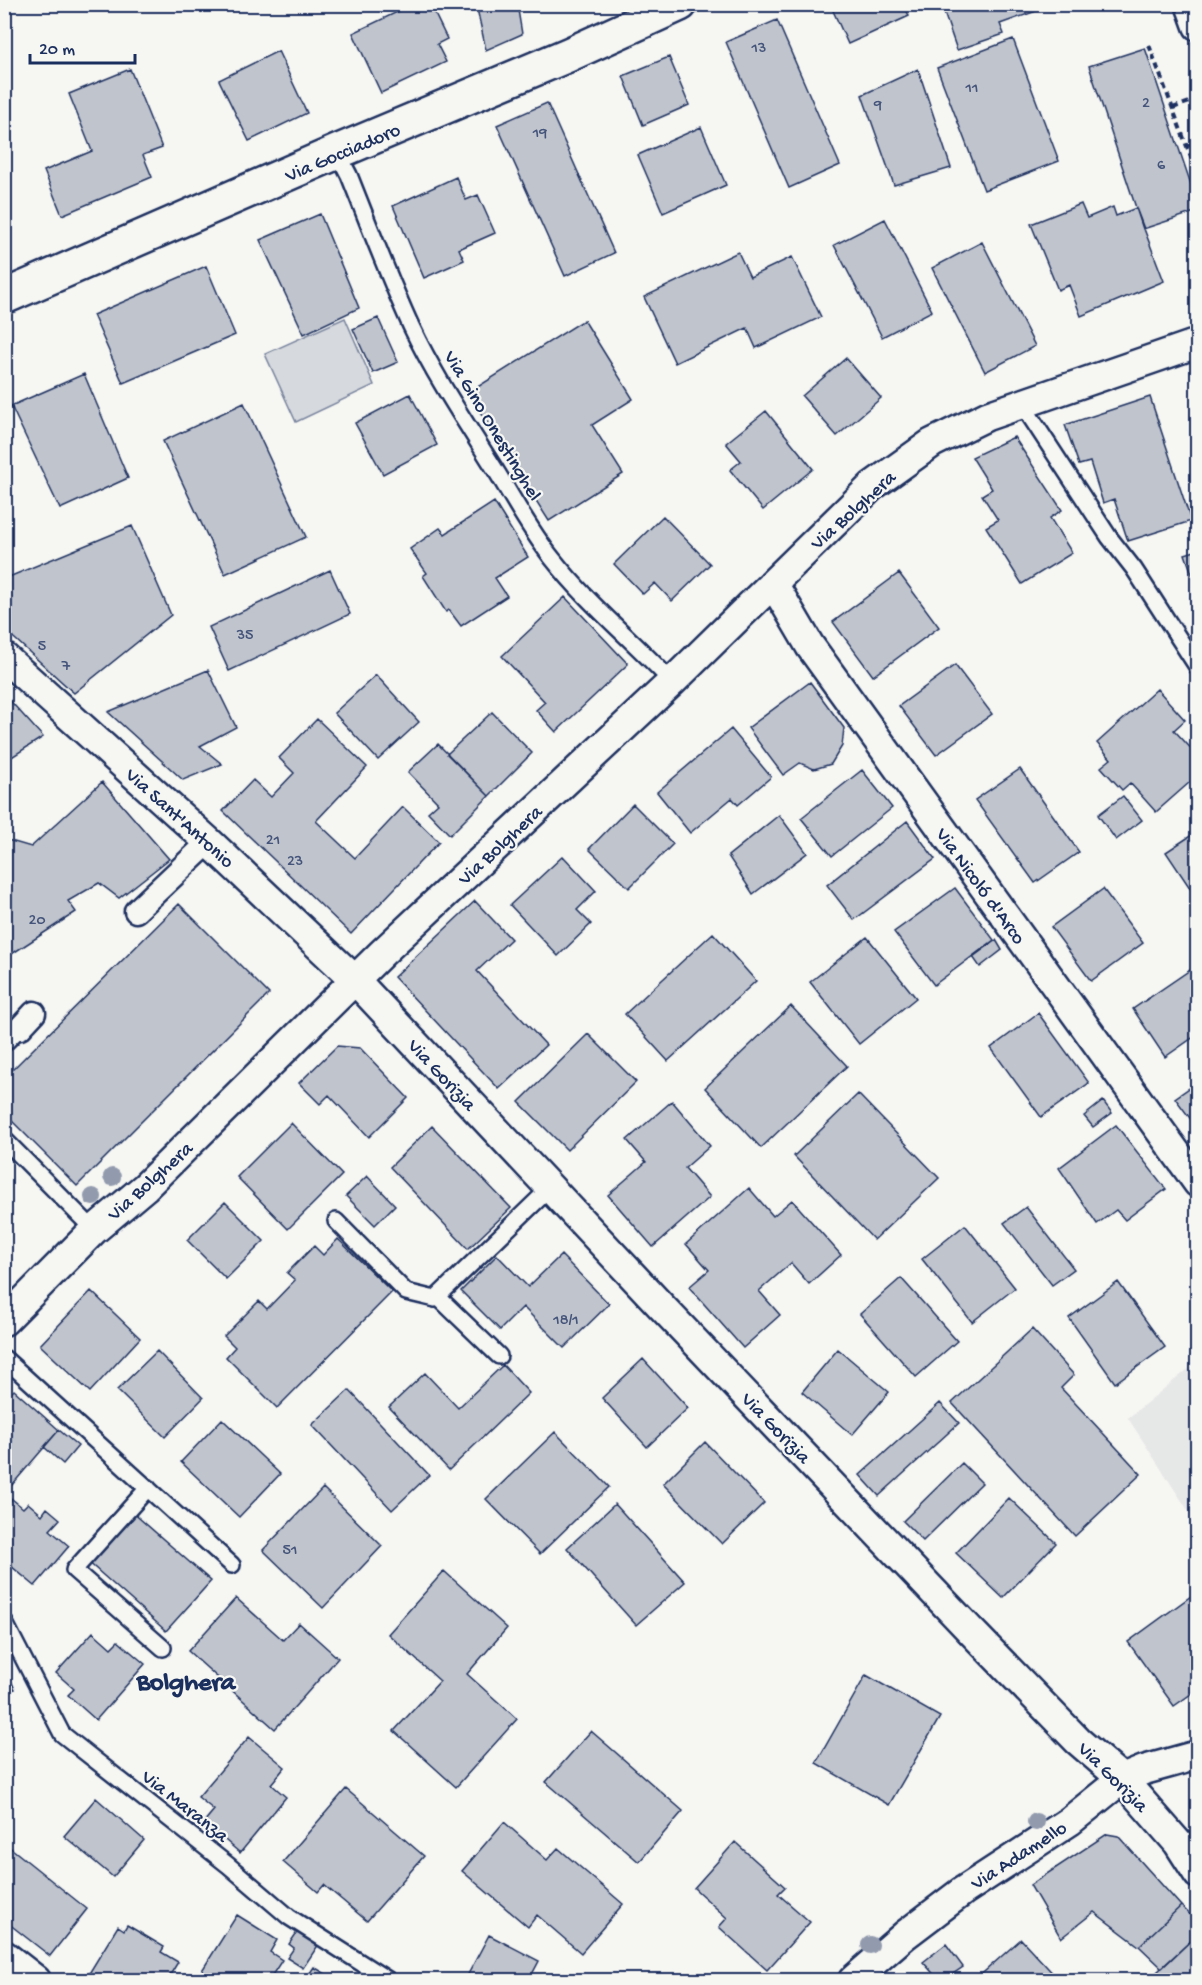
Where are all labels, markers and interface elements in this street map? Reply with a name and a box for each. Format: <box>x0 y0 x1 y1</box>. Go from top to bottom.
scale bar <box>30 27 135 65</box>
text: 20 m <box>39 40 75 61</box>
house number: 13 <box>751 40 766 59</box>
house number: 11 <box>965 80 978 99</box>
house number: 2 <box>1142 95 1150 114</box>
house number: 9 <box>873 97 882 116</box>
street label: Via Gocciadoro <box>281 120 404 189</box>
house number: 19 <box>532 125 547 144</box>
house number: 6 <box>1157 157 1166 176</box>
street label: Via Gino Onestinghel <box>437 347 545 506</box>
street label: Via Bolghera <box>806 467 902 557</box>
house number: 35 <box>236 627 253 646</box>
house number: 5 <box>38 638 46 657</box>
house number: 7 <box>61 658 71 677</box>
street label: Via Sant'Antonio <box>119 764 238 874</box>
street label: Via Bolghera <box>454 801 549 892</box>
street label: Via Nicoló d'Arco <box>929 824 1029 950</box>
house number: 21 <box>266 832 280 851</box>
house number: 23 <box>287 853 303 872</box>
house number: 20 <box>29 912 45 931</box>
street label: Via Gorizia <box>401 1035 480 1118</box>
street label: Via Bolghera <box>103 1138 199 1228</box>
house number: 18/1 <box>552 1312 579 1331</box>
street label: Via Gorizia <box>734 1388 815 1470</box>
house number: 51 <box>283 1542 297 1561</box>
district label: Bolghera <box>136 1669 237 1700</box>
street label: Via Gorizia <box>1071 1738 1152 1819</box>
street label: Via Maranza <box>135 1766 233 1849</box>
street label: Via Adamello <box>967 1817 1072 1897</box>

